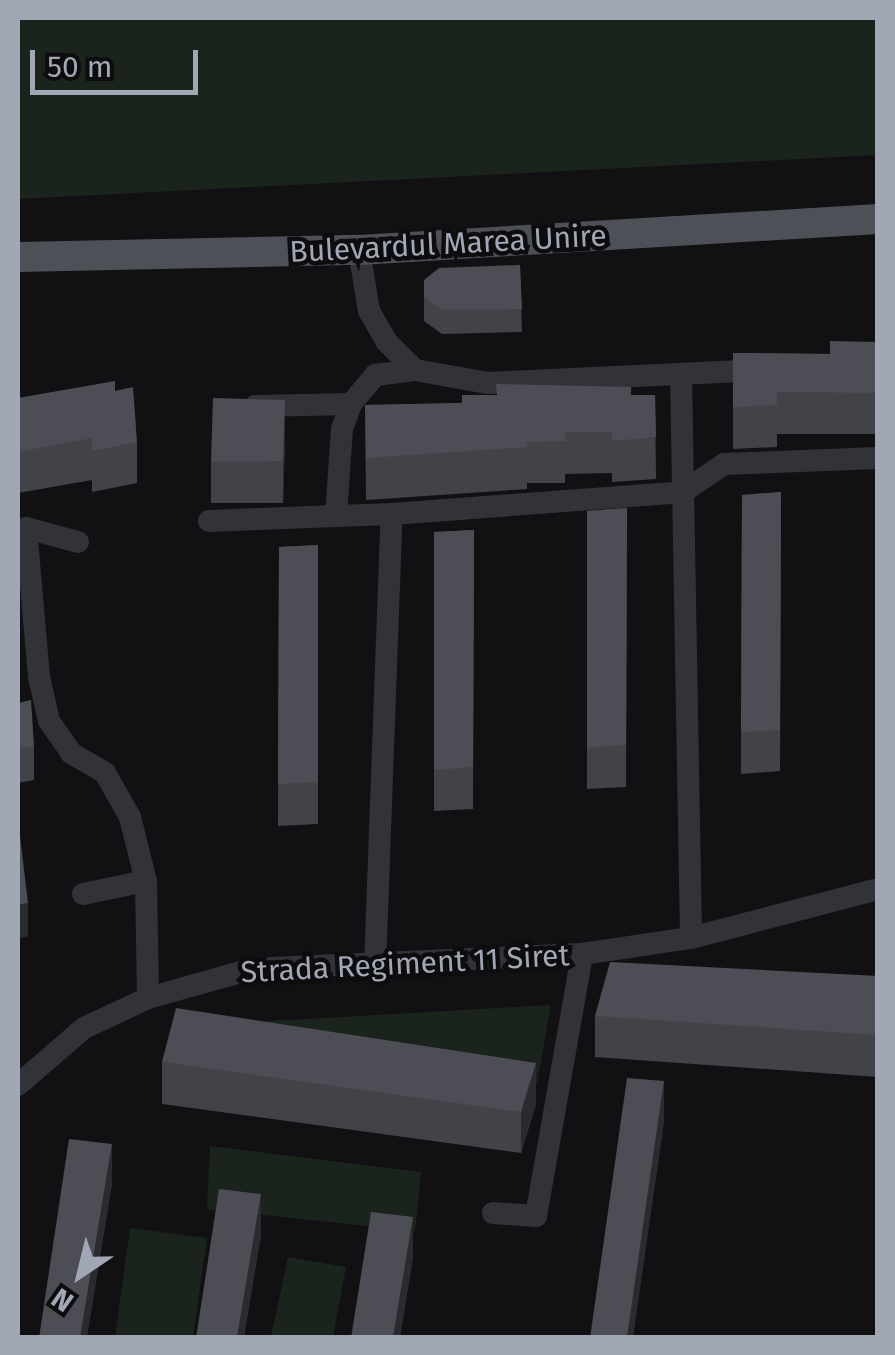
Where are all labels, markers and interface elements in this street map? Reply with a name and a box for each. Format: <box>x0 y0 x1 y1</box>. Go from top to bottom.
scale bar <box>35 30 202 92</box>
text: 50 m <box>47 49 112 85</box>
street label: Bulevardul Marea Unire <box>288 218 608 270</box>
street label: Strada Regiment 11 Siret <box>240 937 570 991</box>
north arrow <box>30 1225 130 1325</box>
text: N <box>45 1281 80 1319</box>

